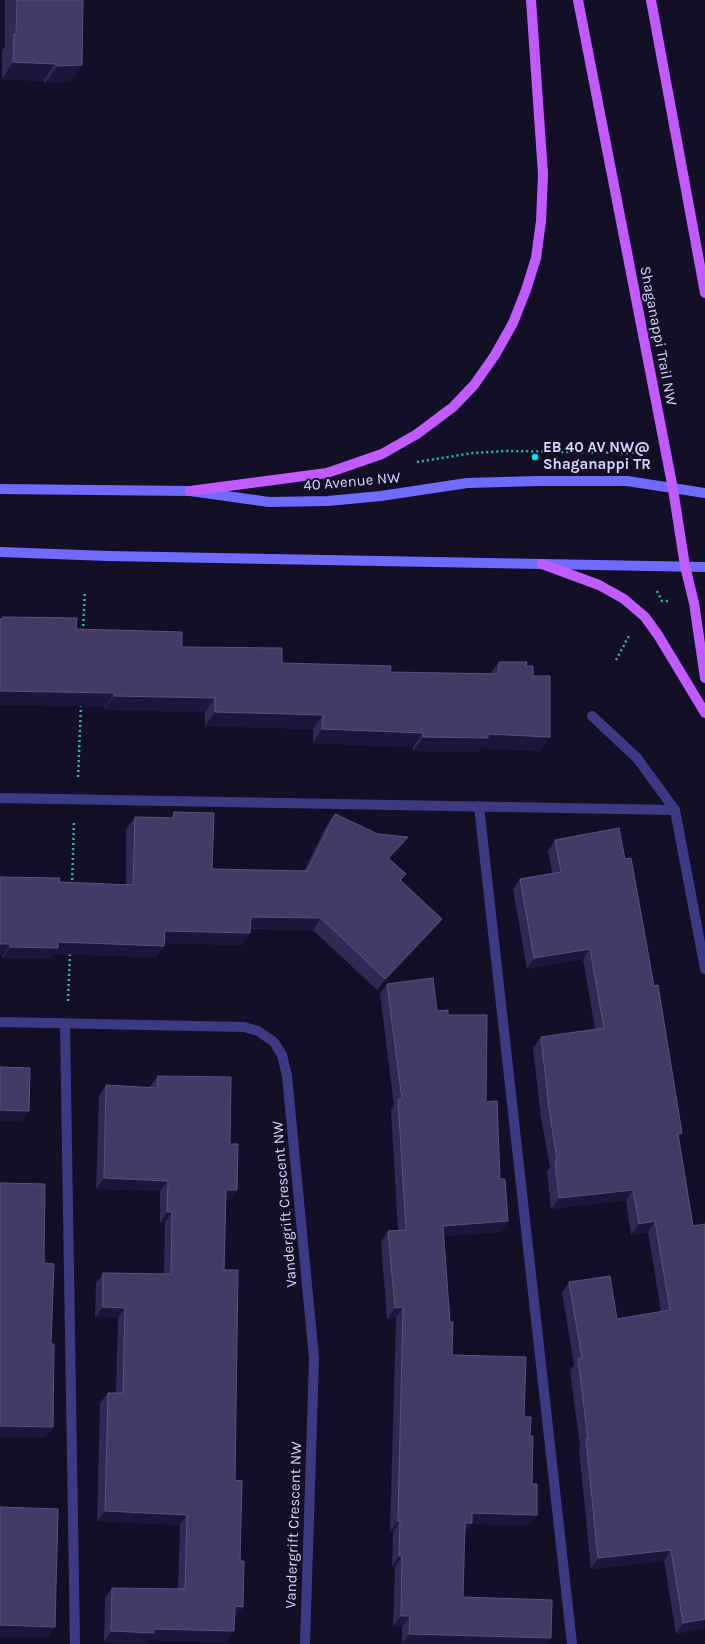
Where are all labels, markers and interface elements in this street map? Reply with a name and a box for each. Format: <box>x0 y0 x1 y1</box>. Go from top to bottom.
street label: Shaganappi Trail NW <box>636 265 680 407</box>
place label: EB 40 AV NW@ Shaganappi TR <box>543 439 651 474</box>
marker: EB 40 AV NW@ Shaganappi TR <box>530 452 540 462</box>
street label: 40 Avenue NW <box>303 469 401 495</box>
street label: Vandergrift Crescent NW <box>269 1120 301 1288</box>
street label: Vandergrift Crescent NW <box>282 1441 306 1609</box>

